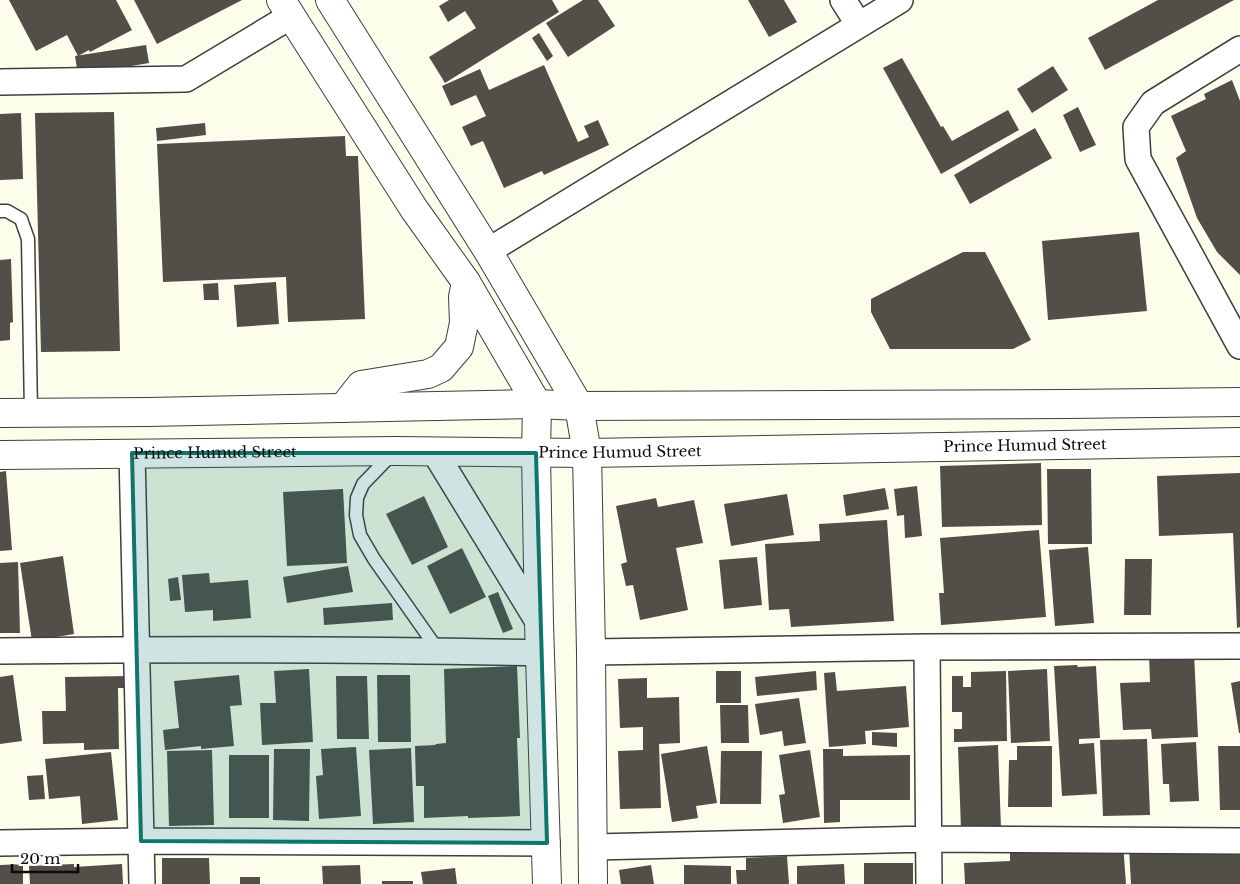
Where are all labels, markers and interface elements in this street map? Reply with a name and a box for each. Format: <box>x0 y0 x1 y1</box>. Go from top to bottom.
street label: Prince Humud Street <box>943 434 1107 456</box>
street label: Prince Humud Street <box>538 441 702 462</box>
street label: Prince Humud Street <box>133 442 297 463</box>
scale bar <box>12 842 79 874</box>
text: 20 m <box>20 849 60 868</box>

